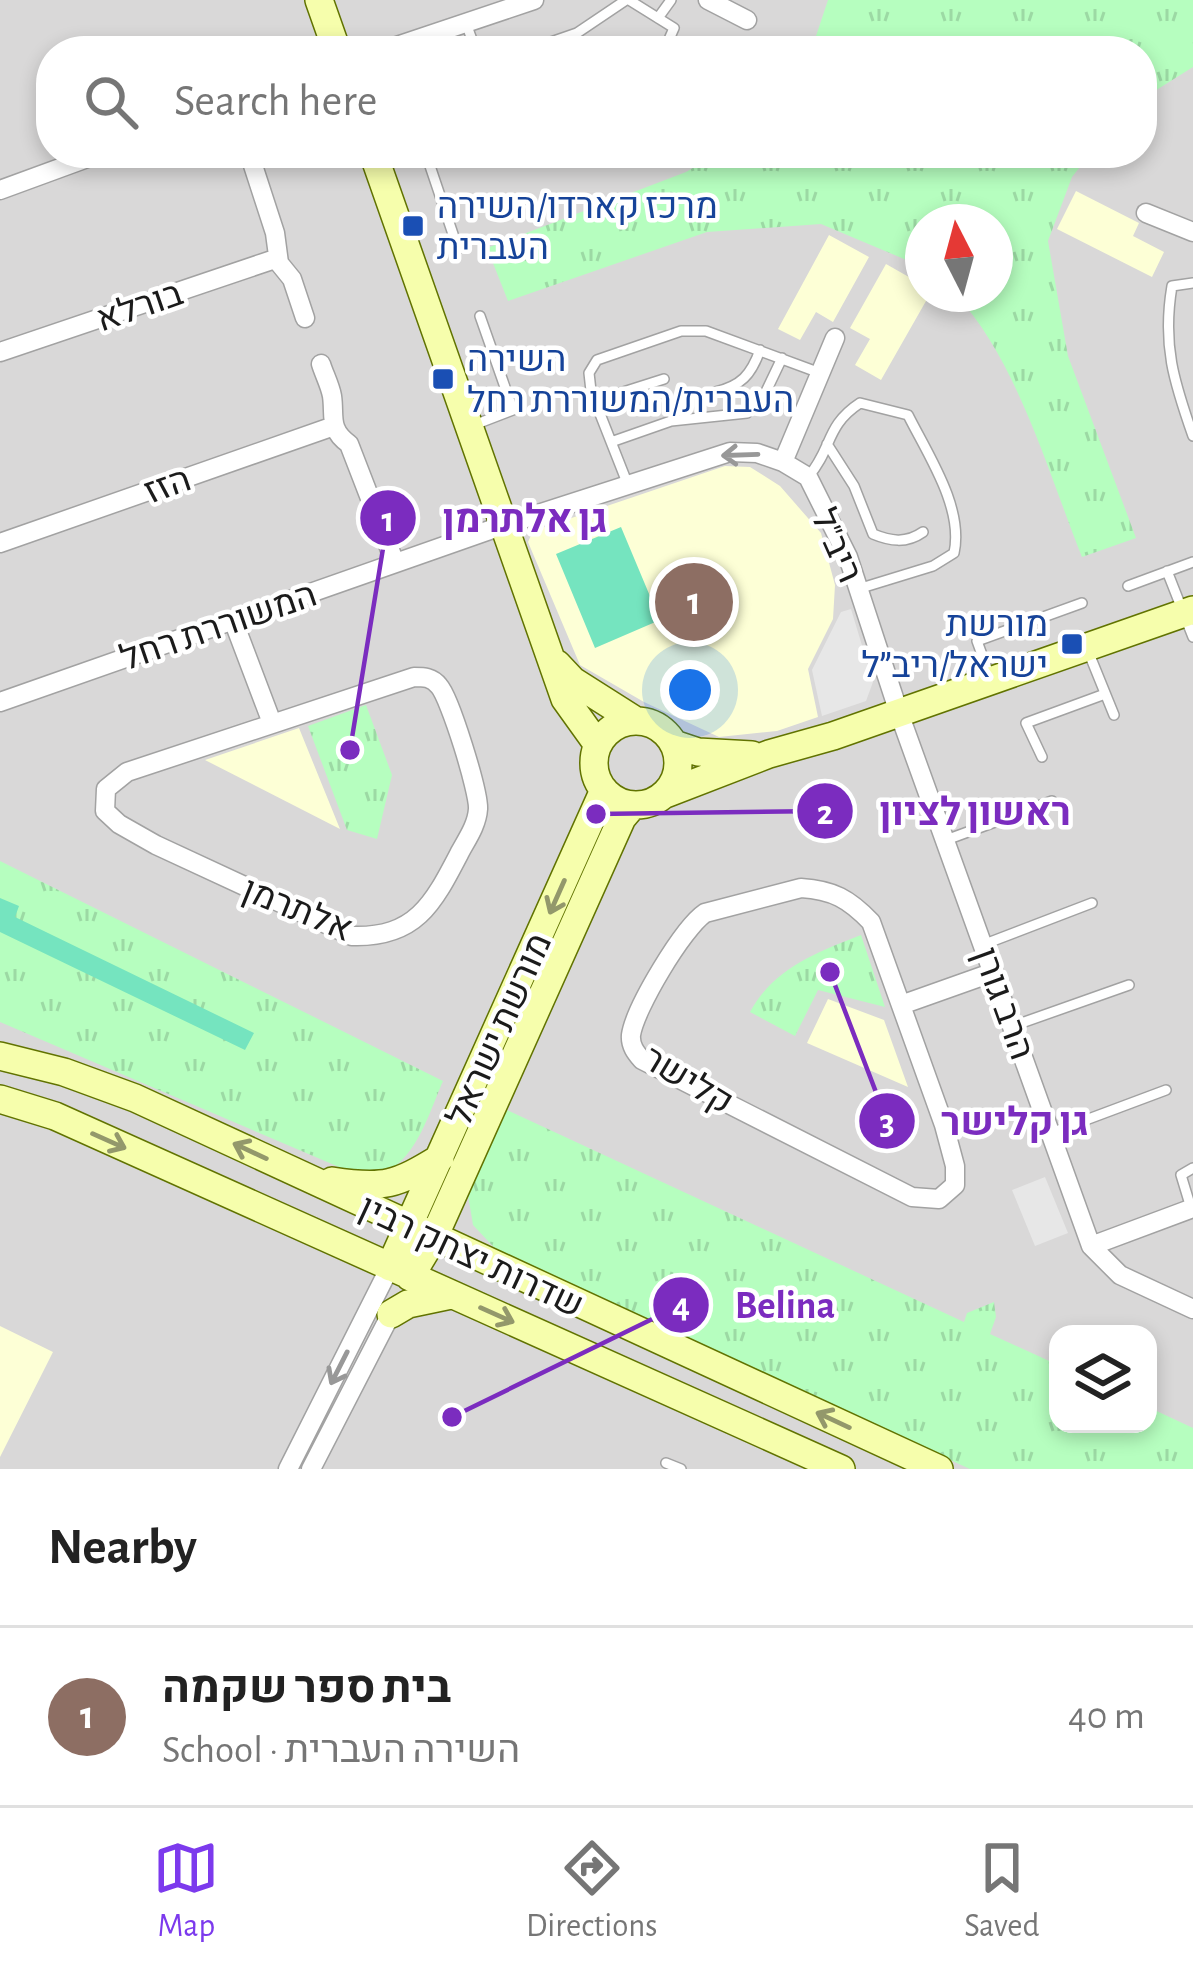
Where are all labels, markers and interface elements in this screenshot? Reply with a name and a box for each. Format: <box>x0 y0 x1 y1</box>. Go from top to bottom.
search box <box>36 36 1157 168</box>
icon: search <box>78 69 144 135</box>
text: Search here <box>174 79 377 124</box>
place label: מרכז קארדו/השירה העברית <box>437 189 718 266</box>
north arrow <box>905 204 1013 312</box>
marker: מרכז קארדו/השירה העברית <box>400 213 426 239</box>
street label: בורלא <box>92 275 188 338</box>
place label: השירה העברית/המשוררת רחל <box>467 342 794 419</box>
marker: השירה העברית/המשוררת רחל <box>430 366 456 392</box>
one-way arrow <box>721 444 760 467</box>
street label: הזז <box>140 461 196 511</box>
callout: גן אלתרמן <box>358 481 631 556</box>
text: גן אלתרמן <box>442 501 608 540</box>
text: 1 <box>382 502 394 538</box>
street label: ריב"ל <box>804 504 868 588</box>
pin: 1 <box>655 557 733 647</box>
street label: המשוררת רחל <box>116 577 321 677</box>
place label: מורשת ישראל/ריב״ל <box>861 607 1048 684</box>
marker: מורשת ישראל/ריב״ל <box>1059 631 1085 657</box>
your location <box>660 660 720 720</box>
callout: ראשון לציון <box>795 774 1094 849</box>
text: ראשון לציון <box>879 794 1071 833</box>
text: 2 <box>817 795 834 831</box>
street label: אלתרמן <box>237 872 357 948</box>
one-way arrow <box>545 879 567 915</box>
street label: מורשת ישראל <box>441 928 558 1132</box>
street label: הרב גורן <box>966 943 1040 1064</box>
street label: קלישר <box>637 1040 739 1121</box>
callout: גן קלישר <box>857 1084 1113 1159</box>
text: גן קלישר <box>941 1104 1089 1143</box>
text: 3 <box>879 1105 895 1141</box>
one-way arrow <box>90 1131 126 1153</box>
one-way arrow <box>233 1139 269 1161</box>
street label: שדרות יצחק רבין <box>354 1189 589 1324</box>
callout: Belina <box>651 1267 860 1342</box>
text: Belina <box>735 1287 835 1326</box>
text: 4 <box>672 1288 690 1324</box>
one-way arrow <box>478 1306 514 1328</box>
map controls <box>1049 1325 1157 1433</box>
button: layers <box>1049 1325 1157 1433</box>
one-way arrow <box>327 1350 350 1386</box>
one-way arrow <box>816 1408 852 1430</box>
text: Nearby <box>48 1522 197 1573</box>
text: בית ספר שקמה <box>162 1666 451 1711</box>
text: 1 <box>80 1697 94 1736</box>
text: 40 m <box>1068 1697 1145 1736</box>
text: School · השירה העברית <box>162 1731 520 1770</box>
tab: Map <box>153 1835 219 1947</box>
tab: Directions <box>526 1835 657 1947</box>
tab: Saved <box>964 1835 1040 1947</box>

